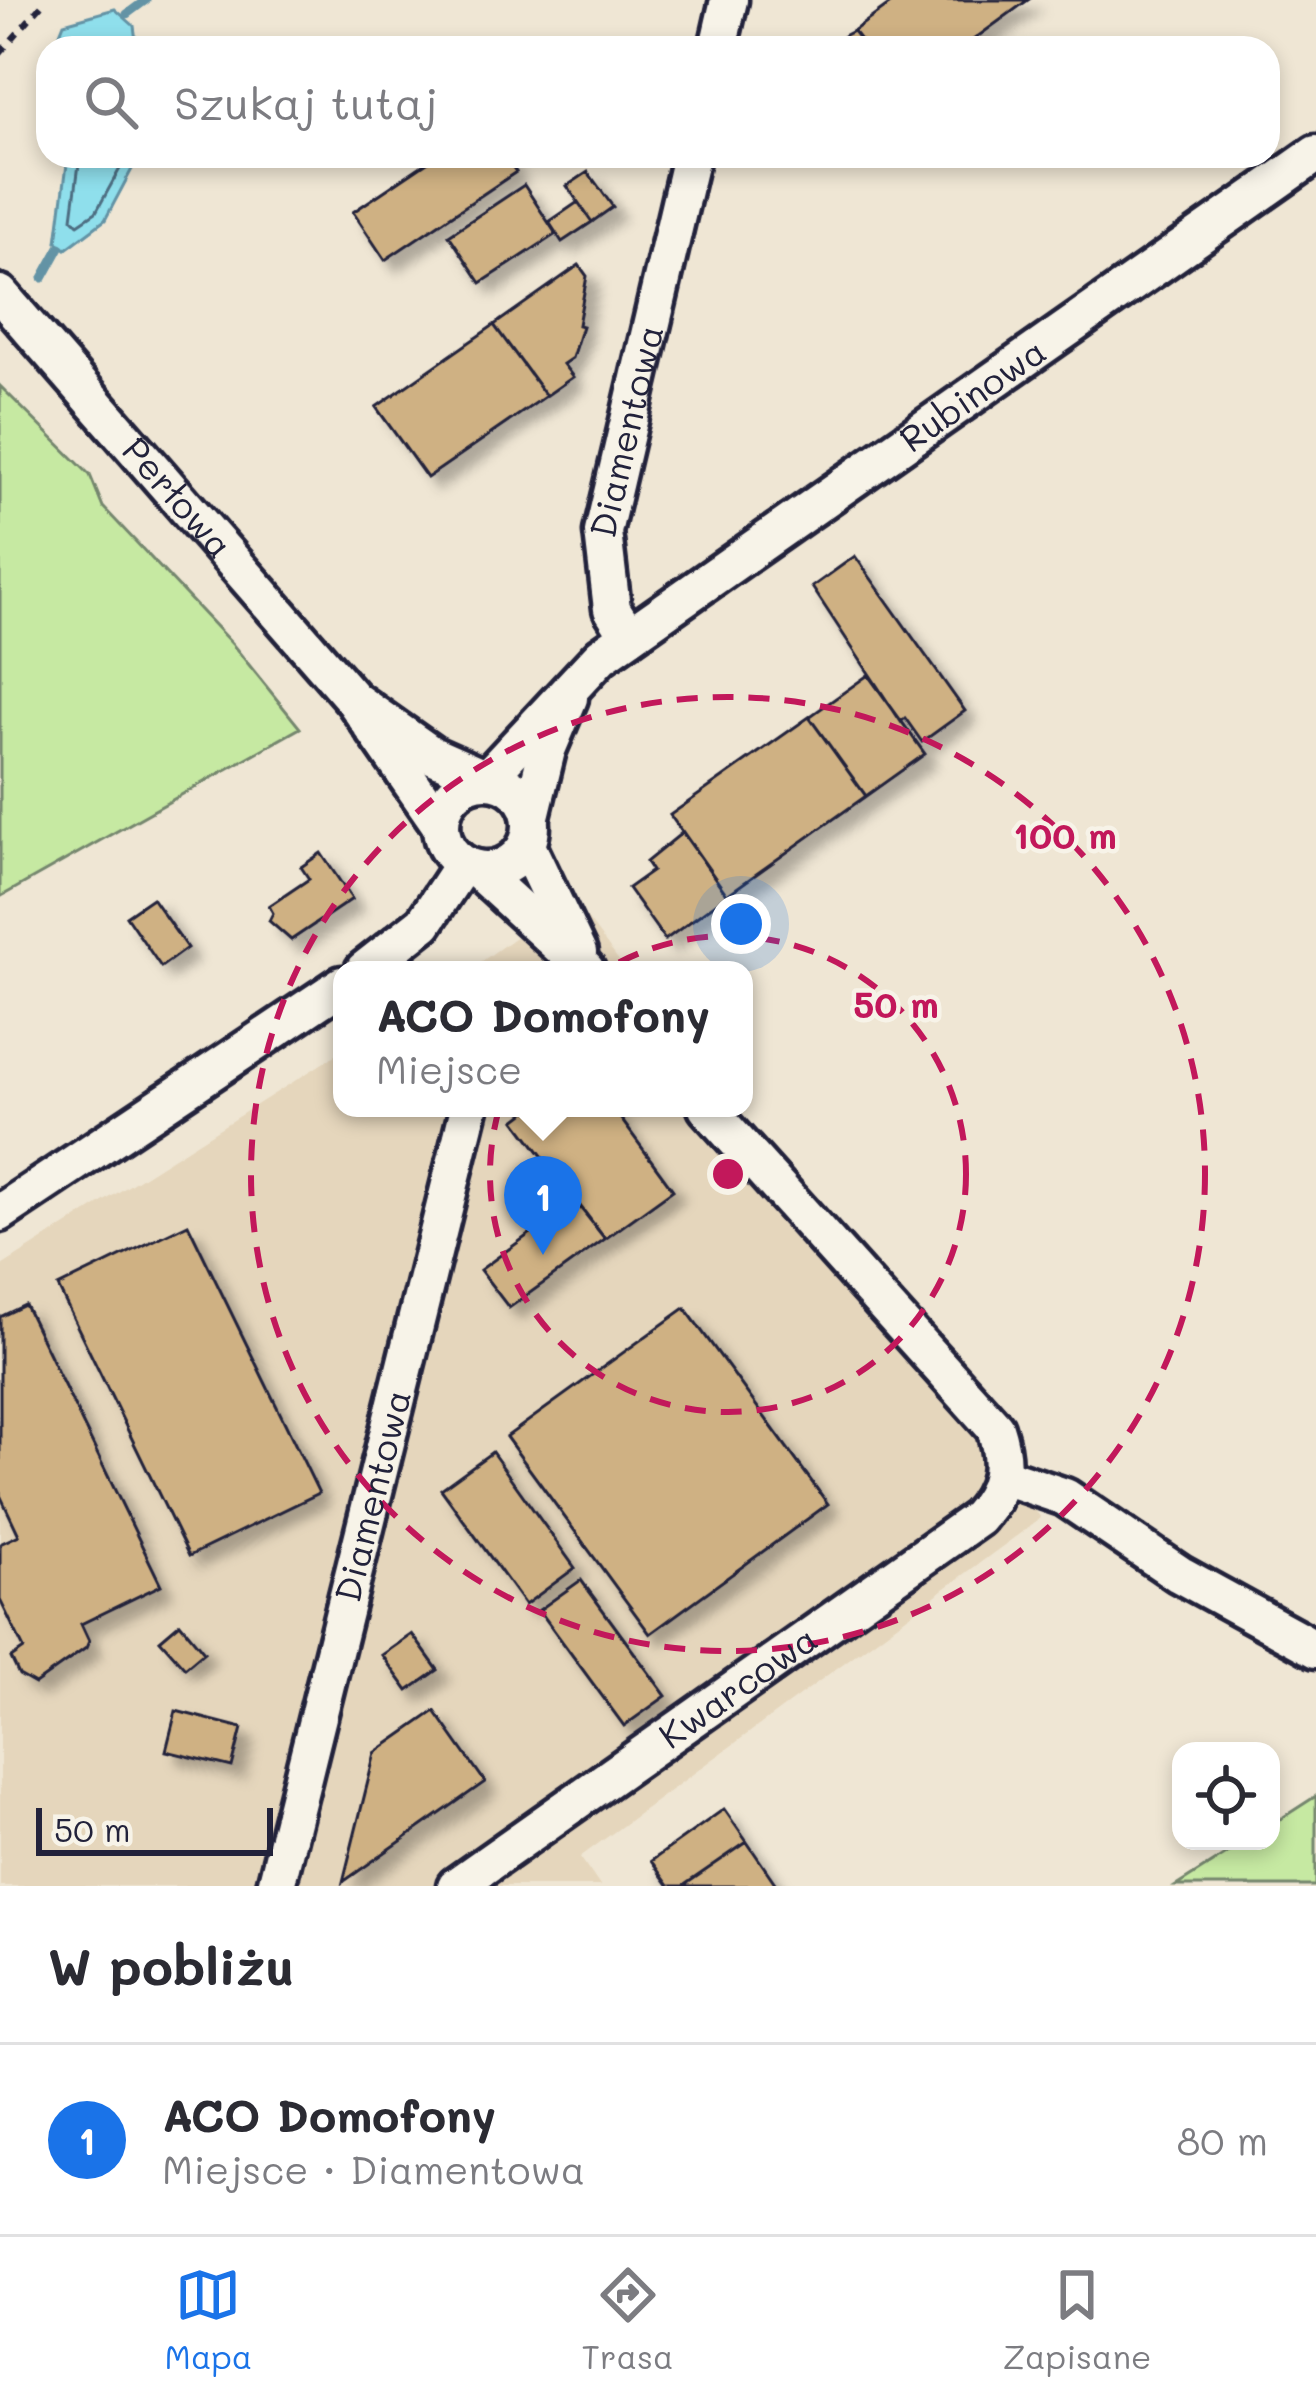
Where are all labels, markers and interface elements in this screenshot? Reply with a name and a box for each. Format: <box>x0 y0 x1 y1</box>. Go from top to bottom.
search box <box>36 36 1280 168</box>
icon: search <box>78 69 144 135</box>
text: Szukaj tutaj <box>174 73 438 131</box>
street label: Diamentowa <box>578 320 673 542</box>
street label: Rubinowa <box>889 326 1054 461</box>
street label: Perłowa <box>113 426 244 567</box>
text: 100 m <box>1013 811 1117 858</box>
your location <box>711 894 771 954</box>
popup <box>333 961 753 1117</box>
text: 50 m <box>853 980 939 1027</box>
text: ACO Domofony <box>376 985 710 1043</box>
text: Miejsce <box>376 1043 522 1094</box>
centre of rings <box>707 1153 749 1195</box>
pin: 1 <box>504 1156 582 1255</box>
street label: Diamentowa <box>322 1385 420 1606</box>
street label: Kwarcowa <box>649 1614 826 1758</box>
map controls <box>1172 1742 1280 1850</box>
button: locate <box>1172 1742 1280 1850</box>
scale bar <box>36 1802 273 1855</box>
text: 50 m <box>54 1807 130 1850</box>
text: W pobliżu <box>48 1931 294 1998</box>
text: ACO Domofony <box>162 2085 496 2143</box>
text: 1 <box>78 2114 96 2165</box>
text: 80 m <box>1177 2114 1268 2165</box>
text: Miejsce · Diamentowa <box>162 2143 585 2194</box>
tab: Mapa <box>165 2262 252 2377</box>
tab: Trasa <box>582 2262 674 2377</box>
tab: Zapisane <box>1003 2262 1151 2377</box>

